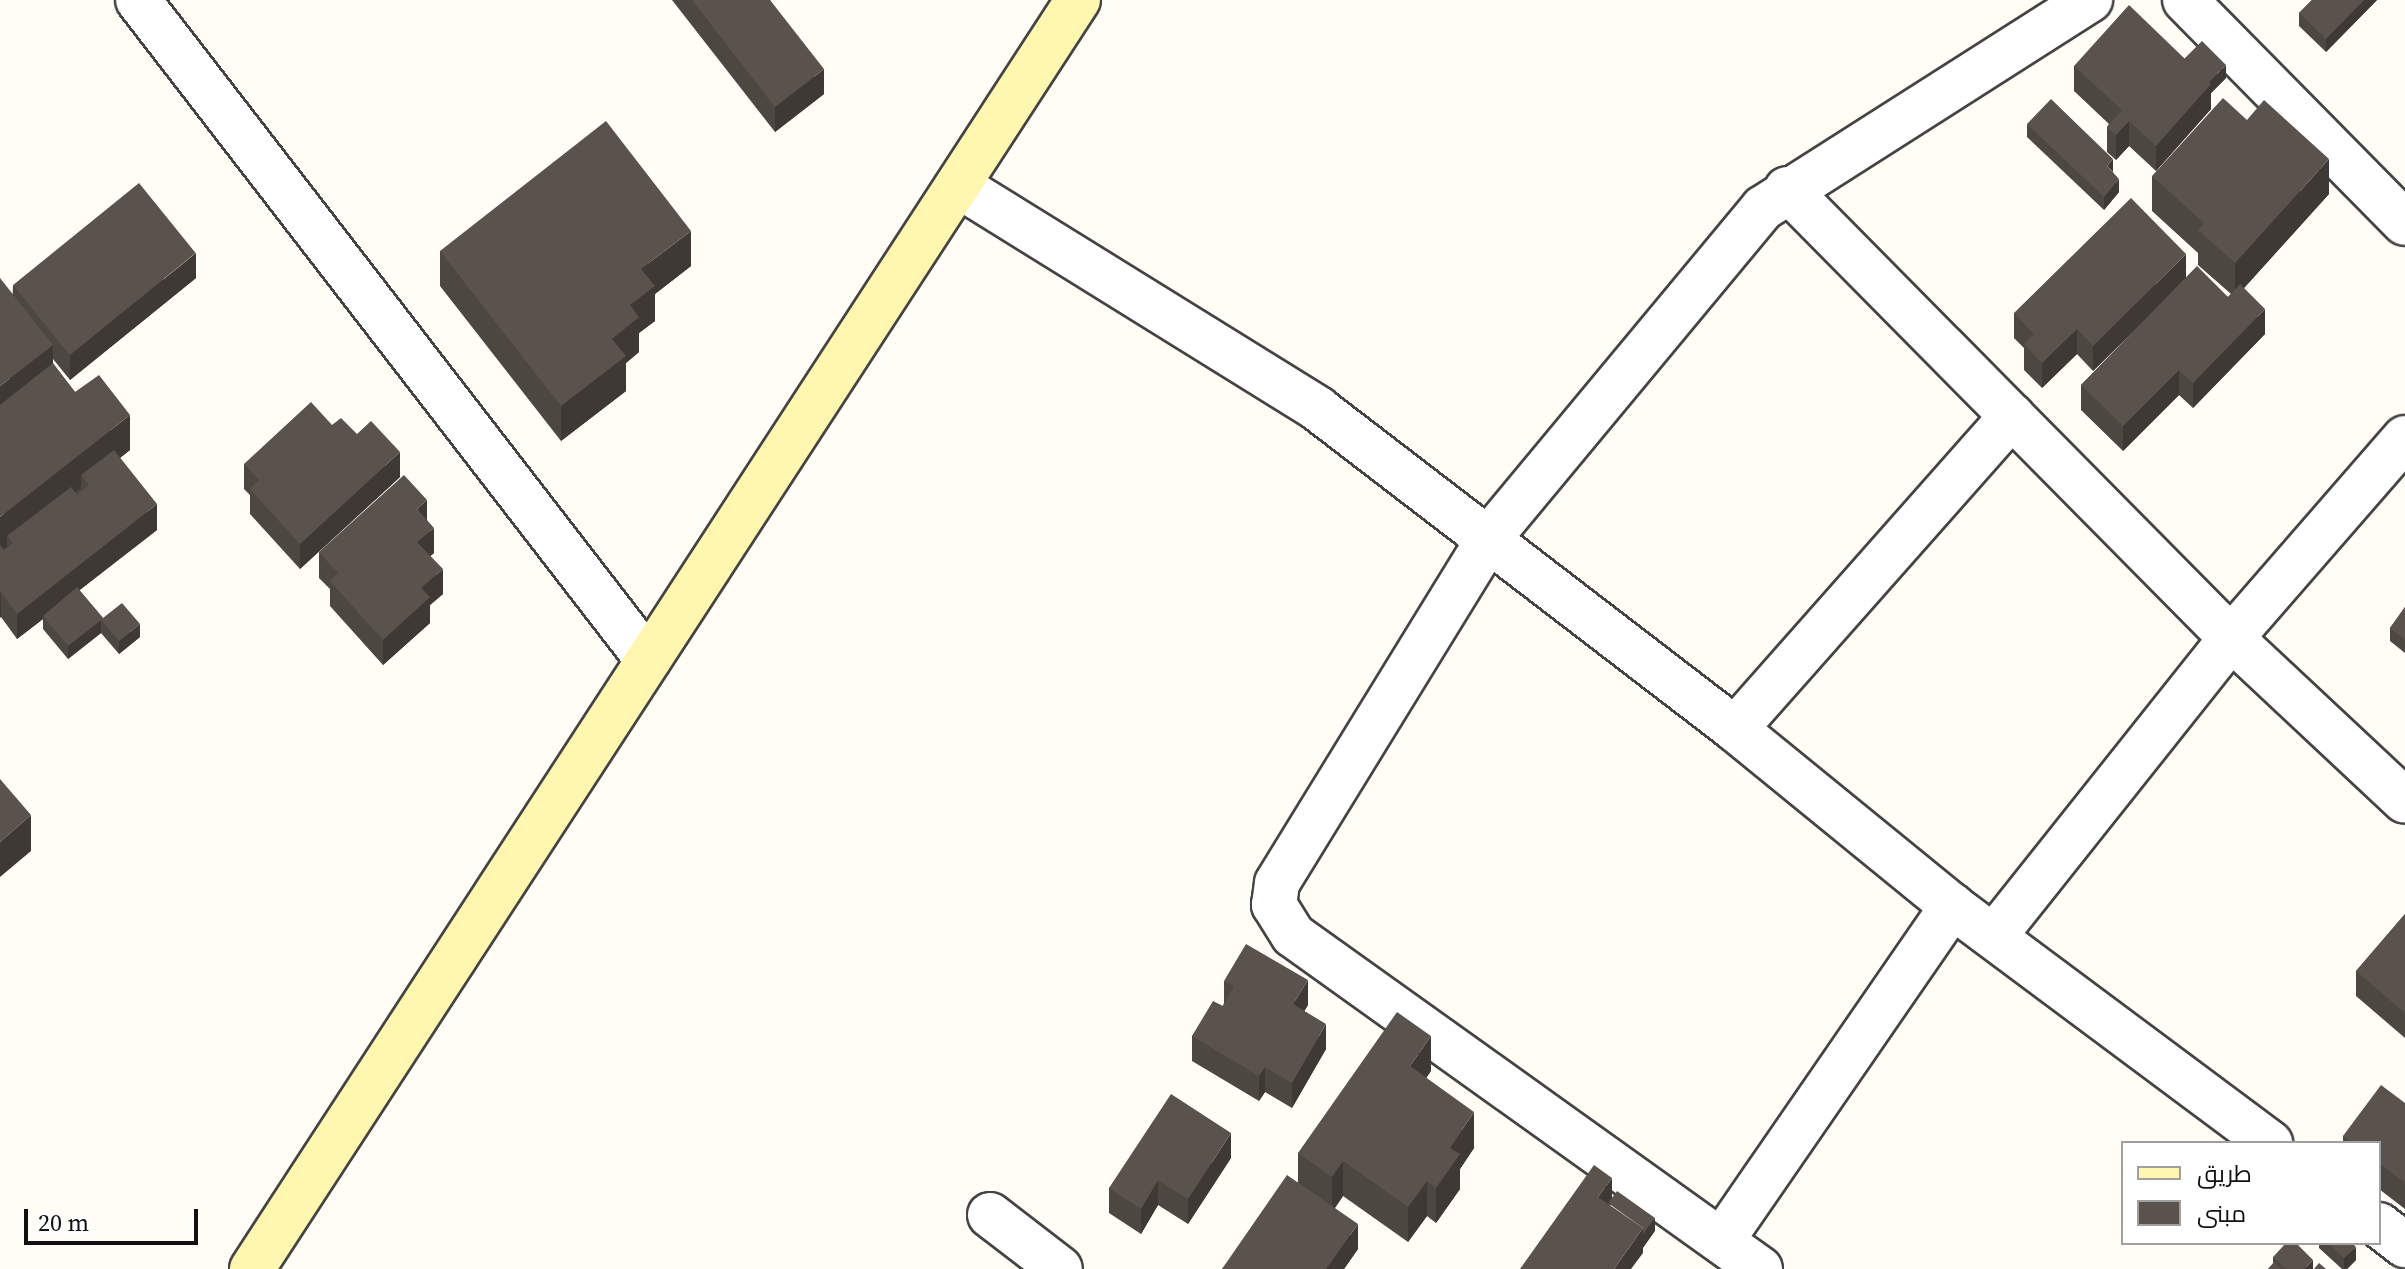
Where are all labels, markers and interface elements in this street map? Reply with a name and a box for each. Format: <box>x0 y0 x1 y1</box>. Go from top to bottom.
legend <box>2121 1141 2381 1245</box>
text: طريق <box>2197 1157 2252 1190</box>
scale bar <box>28 1193 202 1243</box>
text: مبنى <box>2197 1197 2246 1230</box>
text: 20 m <box>38 1206 89 1239</box>

